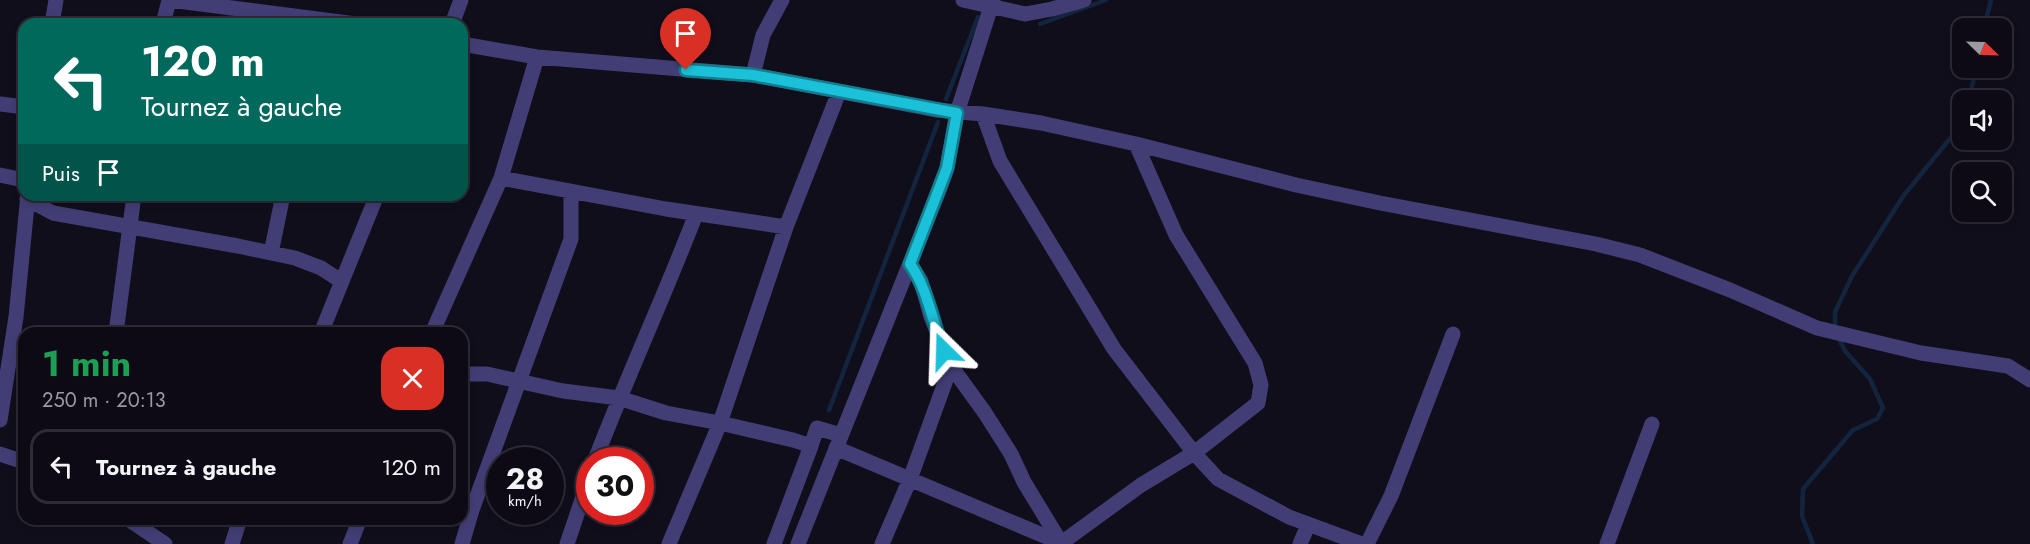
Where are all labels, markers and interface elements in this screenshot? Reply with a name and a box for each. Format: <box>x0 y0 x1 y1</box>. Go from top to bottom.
pin <box>660 8 711 70</box>
icon: arrive <box>669 17 702 50</box>
north arrow <box>1952 18 2012 78</box>
map controls <box>1952 18 2012 222</box>
text: 120 m <box>141 31 265 92</box>
icon: left <box>42 42 120 120</box>
text: Tournez à gauche <box>141 87 342 126</box>
button: sound <box>1952 90 2012 150</box>
icon: arrive <box>92 156 125 189</box>
text: Puis <box>42 157 80 189</box>
button: search <box>1952 162 2012 222</box>
position arrow <box>912 319 976 383</box>
text: 1 min <box>42 337 131 389</box>
button: close <box>381 347 444 410</box>
text: 250 m · 20:13 <box>42 386 166 415</box>
speed limit sign: 30 <box>576 447 654 525</box>
icon: left <box>45 450 78 483</box>
text: Tournez à gauche <box>96 451 276 483</box>
text: 120 m <box>382 451 441 483</box>
text: 28 <box>506 457 544 500</box>
text: km/h <box>508 490 542 512</box>

